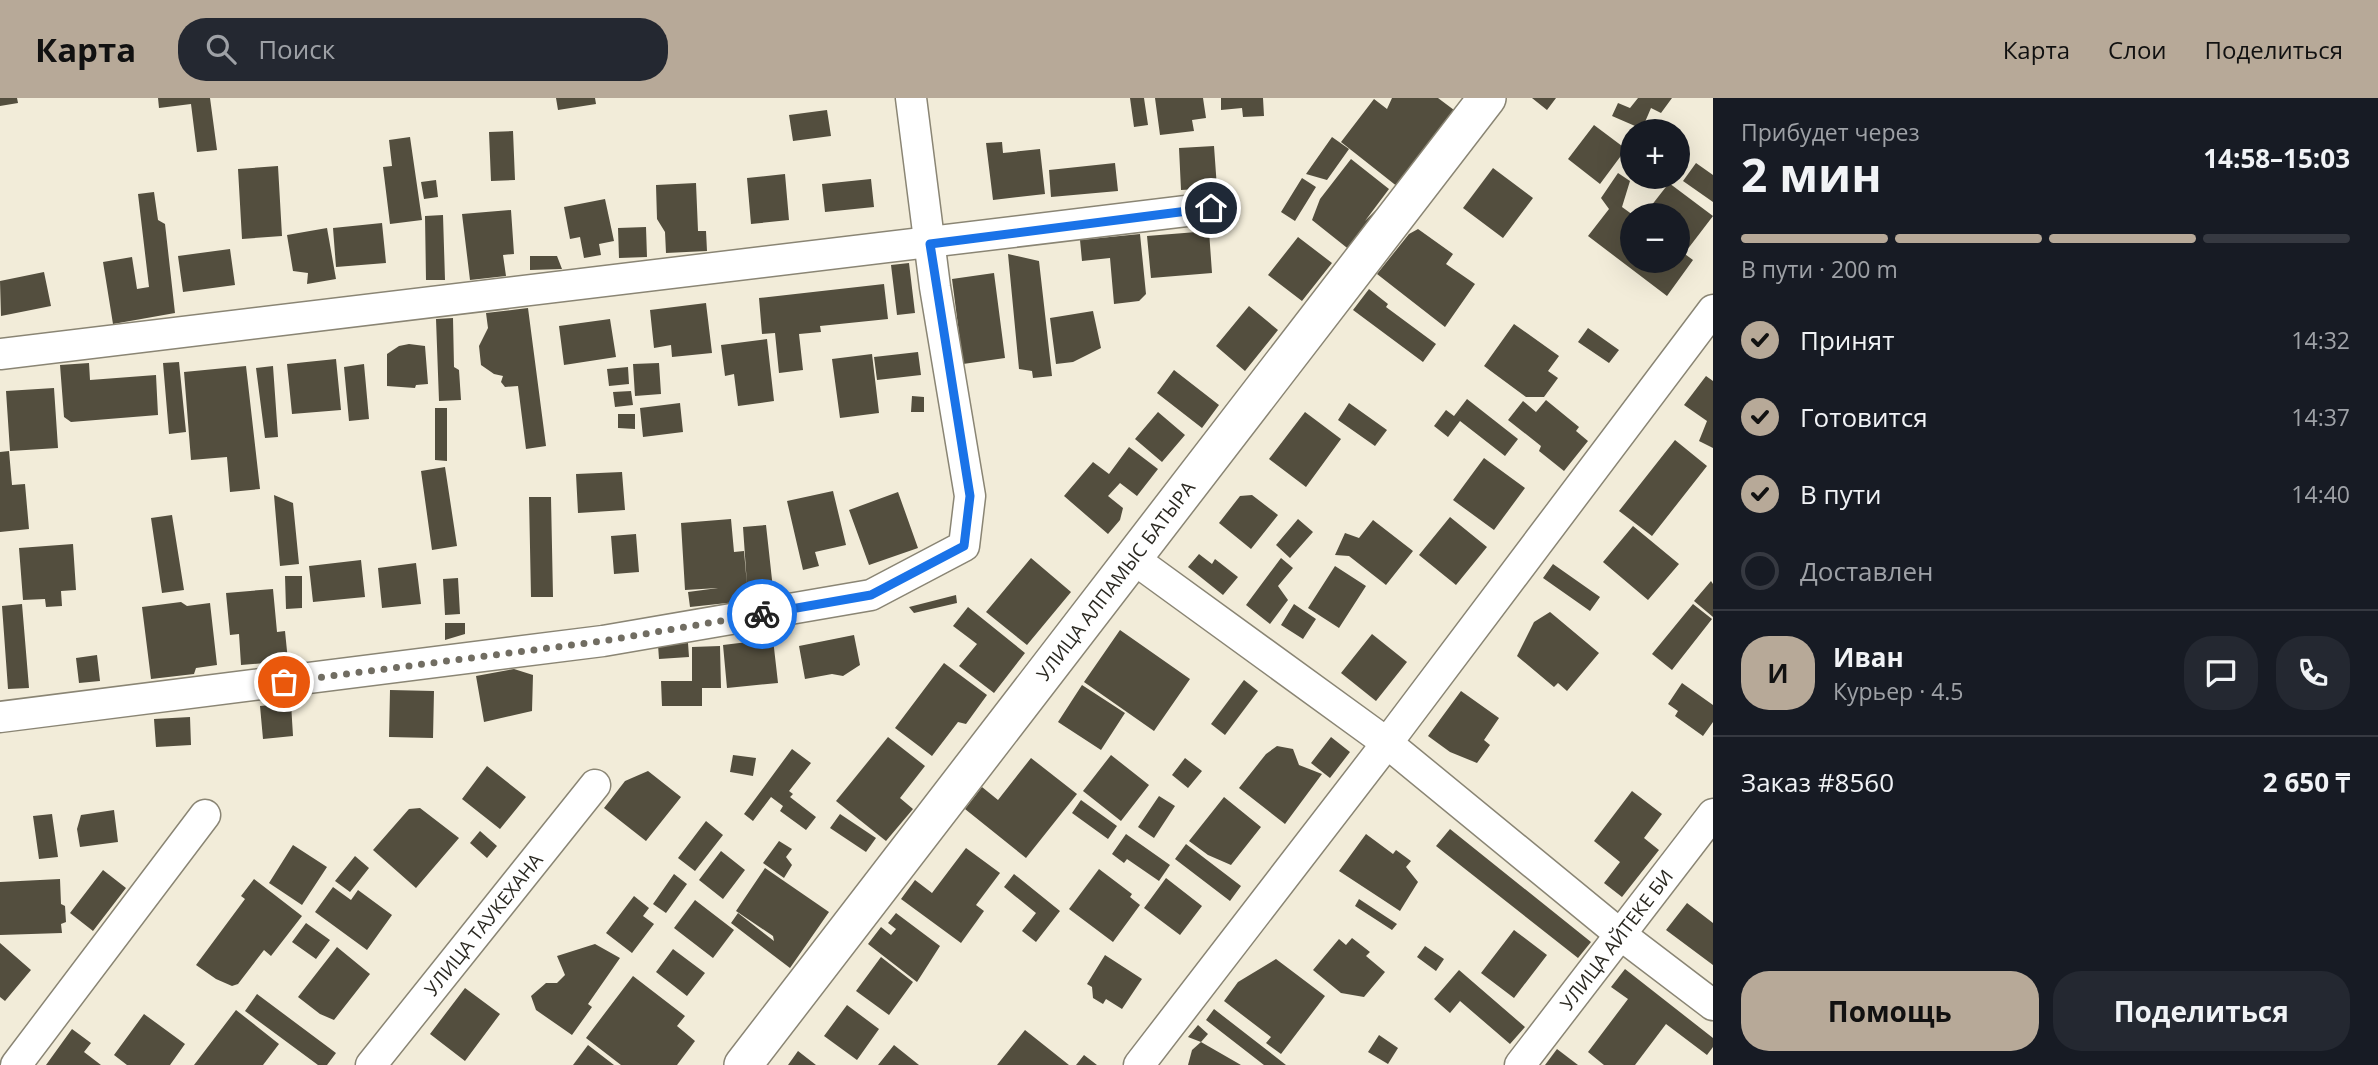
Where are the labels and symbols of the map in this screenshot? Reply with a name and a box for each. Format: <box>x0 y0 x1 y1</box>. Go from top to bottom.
pin <box>1181 178 1241 238</box>
street label: УЛИЦА АЛПАМЫС БАТЫРА <box>1030 476 1201 686</box>
courier <box>727 579 797 649</box>
pin <box>254 652 314 712</box>
street label: УЛИЦА ТАУКЕХАНА <box>418 848 549 1001</box>
street label: УЛИЦА АЙТЕКЕ БИ <box>1554 864 1679 1016</box>

